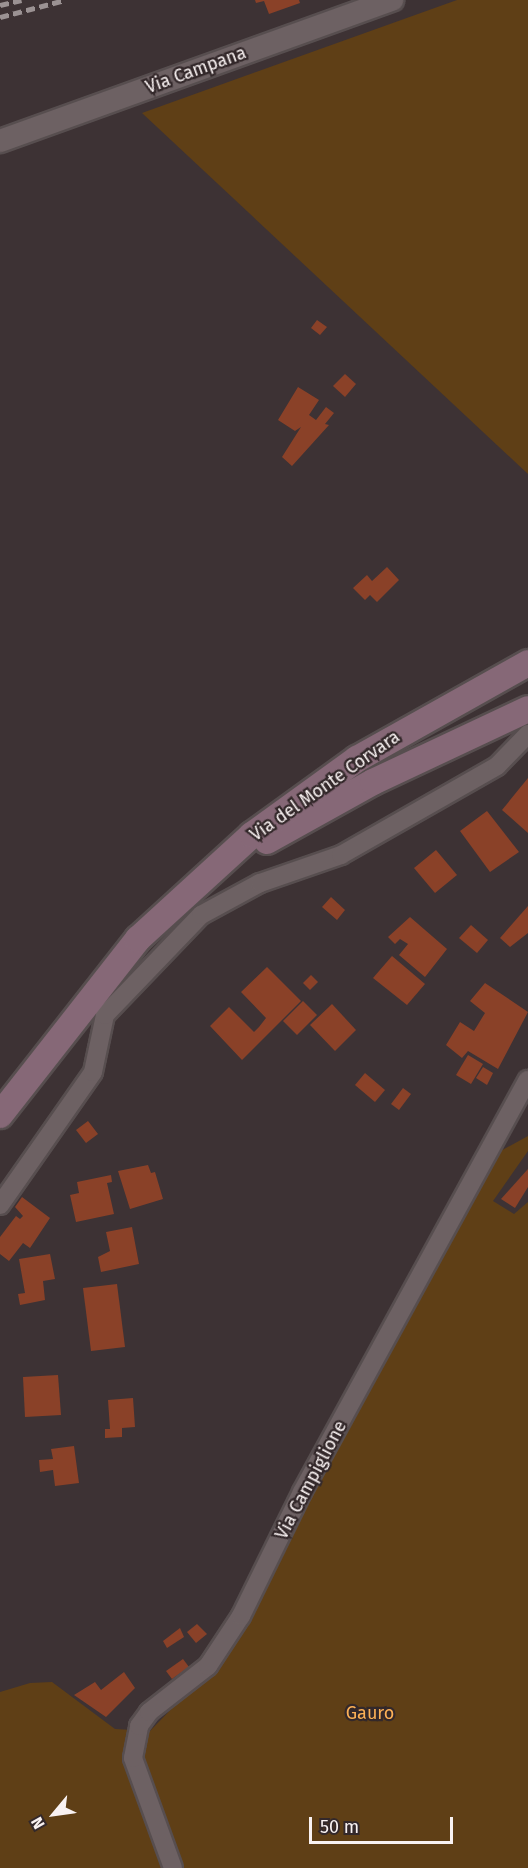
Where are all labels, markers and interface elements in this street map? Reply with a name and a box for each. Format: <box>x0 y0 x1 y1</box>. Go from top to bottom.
street label: Via Campana <box>143 42 249 98</box>
street label: Via del Monte Corvara <box>246 726 404 846</box>
street label: Via Campiglione <box>271 1417 351 1543</box>
park label: Gauro <box>346 1702 394 1724</box>
north arrow <box>24 1784 84 1844</box>
scale bar <box>312 1805 456 1843</box>
text: N <box>27 1814 49 1832</box>
text: 50 m <box>320 1816 359 1838</box>

